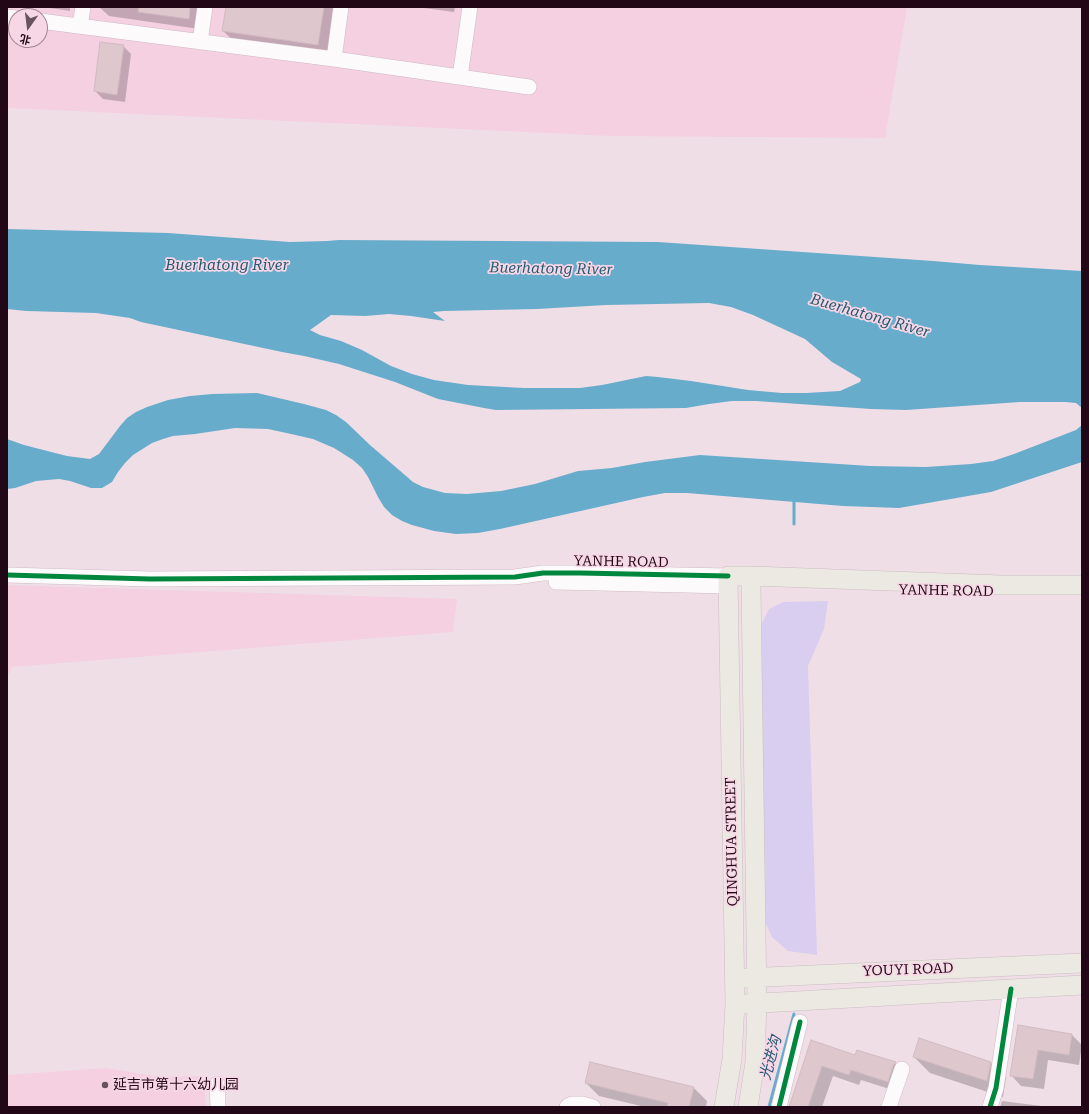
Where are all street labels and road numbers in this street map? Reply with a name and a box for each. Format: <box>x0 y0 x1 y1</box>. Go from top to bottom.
street label: YANHE ROAD <box>573 553 669 571</box>
street label: YANHE ROAD <box>898 582 994 600</box>
street label: QINGHUA STREET <box>722 777 742 907</box>
street label: YOUYI ROAD <box>862 960 954 980</box>

